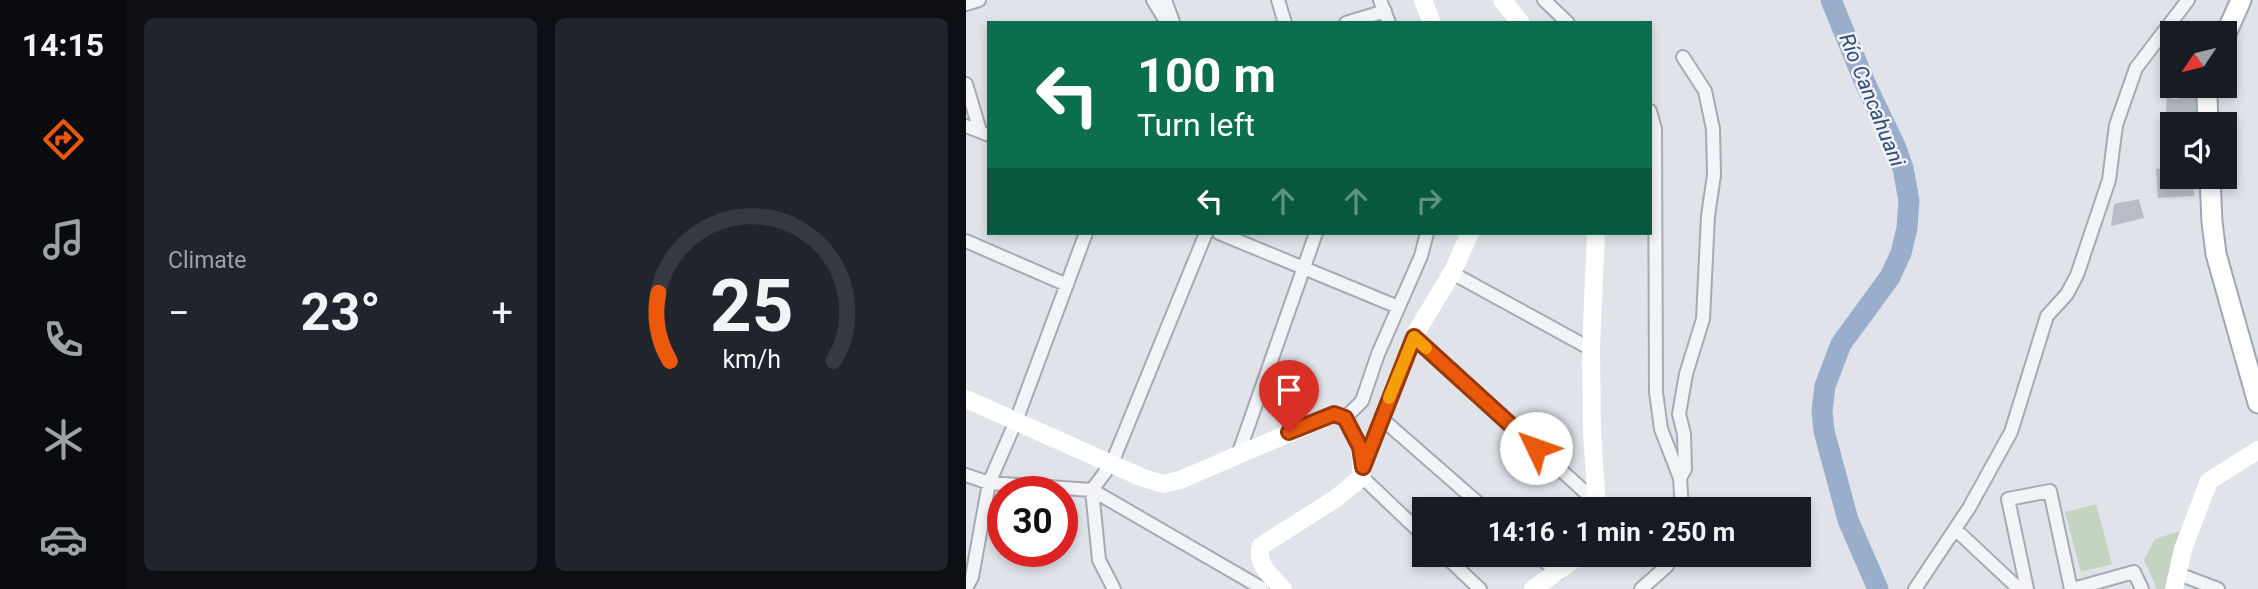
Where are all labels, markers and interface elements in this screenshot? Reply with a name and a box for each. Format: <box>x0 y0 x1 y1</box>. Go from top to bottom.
north arrow <box>2160 21 2236 98</box>
map controls <box>2160 21 2237 189</box>
text: 14:15 <box>22 26 104 64</box>
water label: Río Cancahuani <box>1834 30 1910 170</box>
text: 100 m <box>1137 47 1276 104</box>
icon: left <box>1022 49 1113 140</box>
text: Turn left <box>1137 106 1255 144</box>
button: sound <box>2160 112 2237 189</box>
icon: directions <box>39 115 88 164</box>
icon: left <box>1191 182 1229 220</box>
icon: ahead <box>1264 182 1302 220</box>
icon: ahead <box>1337 182 1375 220</box>
icon: right <box>1410 182 1448 220</box>
icon: music <box>39 215 88 264</box>
text: Climate <box>168 247 247 274</box>
text: 25 <box>710 263 793 349</box>
text: 23° <box>301 282 381 343</box>
text: − <box>168 291 190 335</box>
text: + <box>491 291 513 335</box>
icon: phone <box>39 315 88 364</box>
text: km/h <box>722 344 781 373</box>
pin <box>1259 360 1319 432</box>
icon: arrive <box>1270 371 1308 409</box>
position arrow <box>1499 411 1573 485</box>
icon: climate <box>39 415 88 464</box>
speed limit sign: 30 <box>987 476 1078 567</box>
icon: car <box>39 515 88 564</box>
text: 14:16 · 1 min · 250 m <box>1488 517 1735 547</box>

